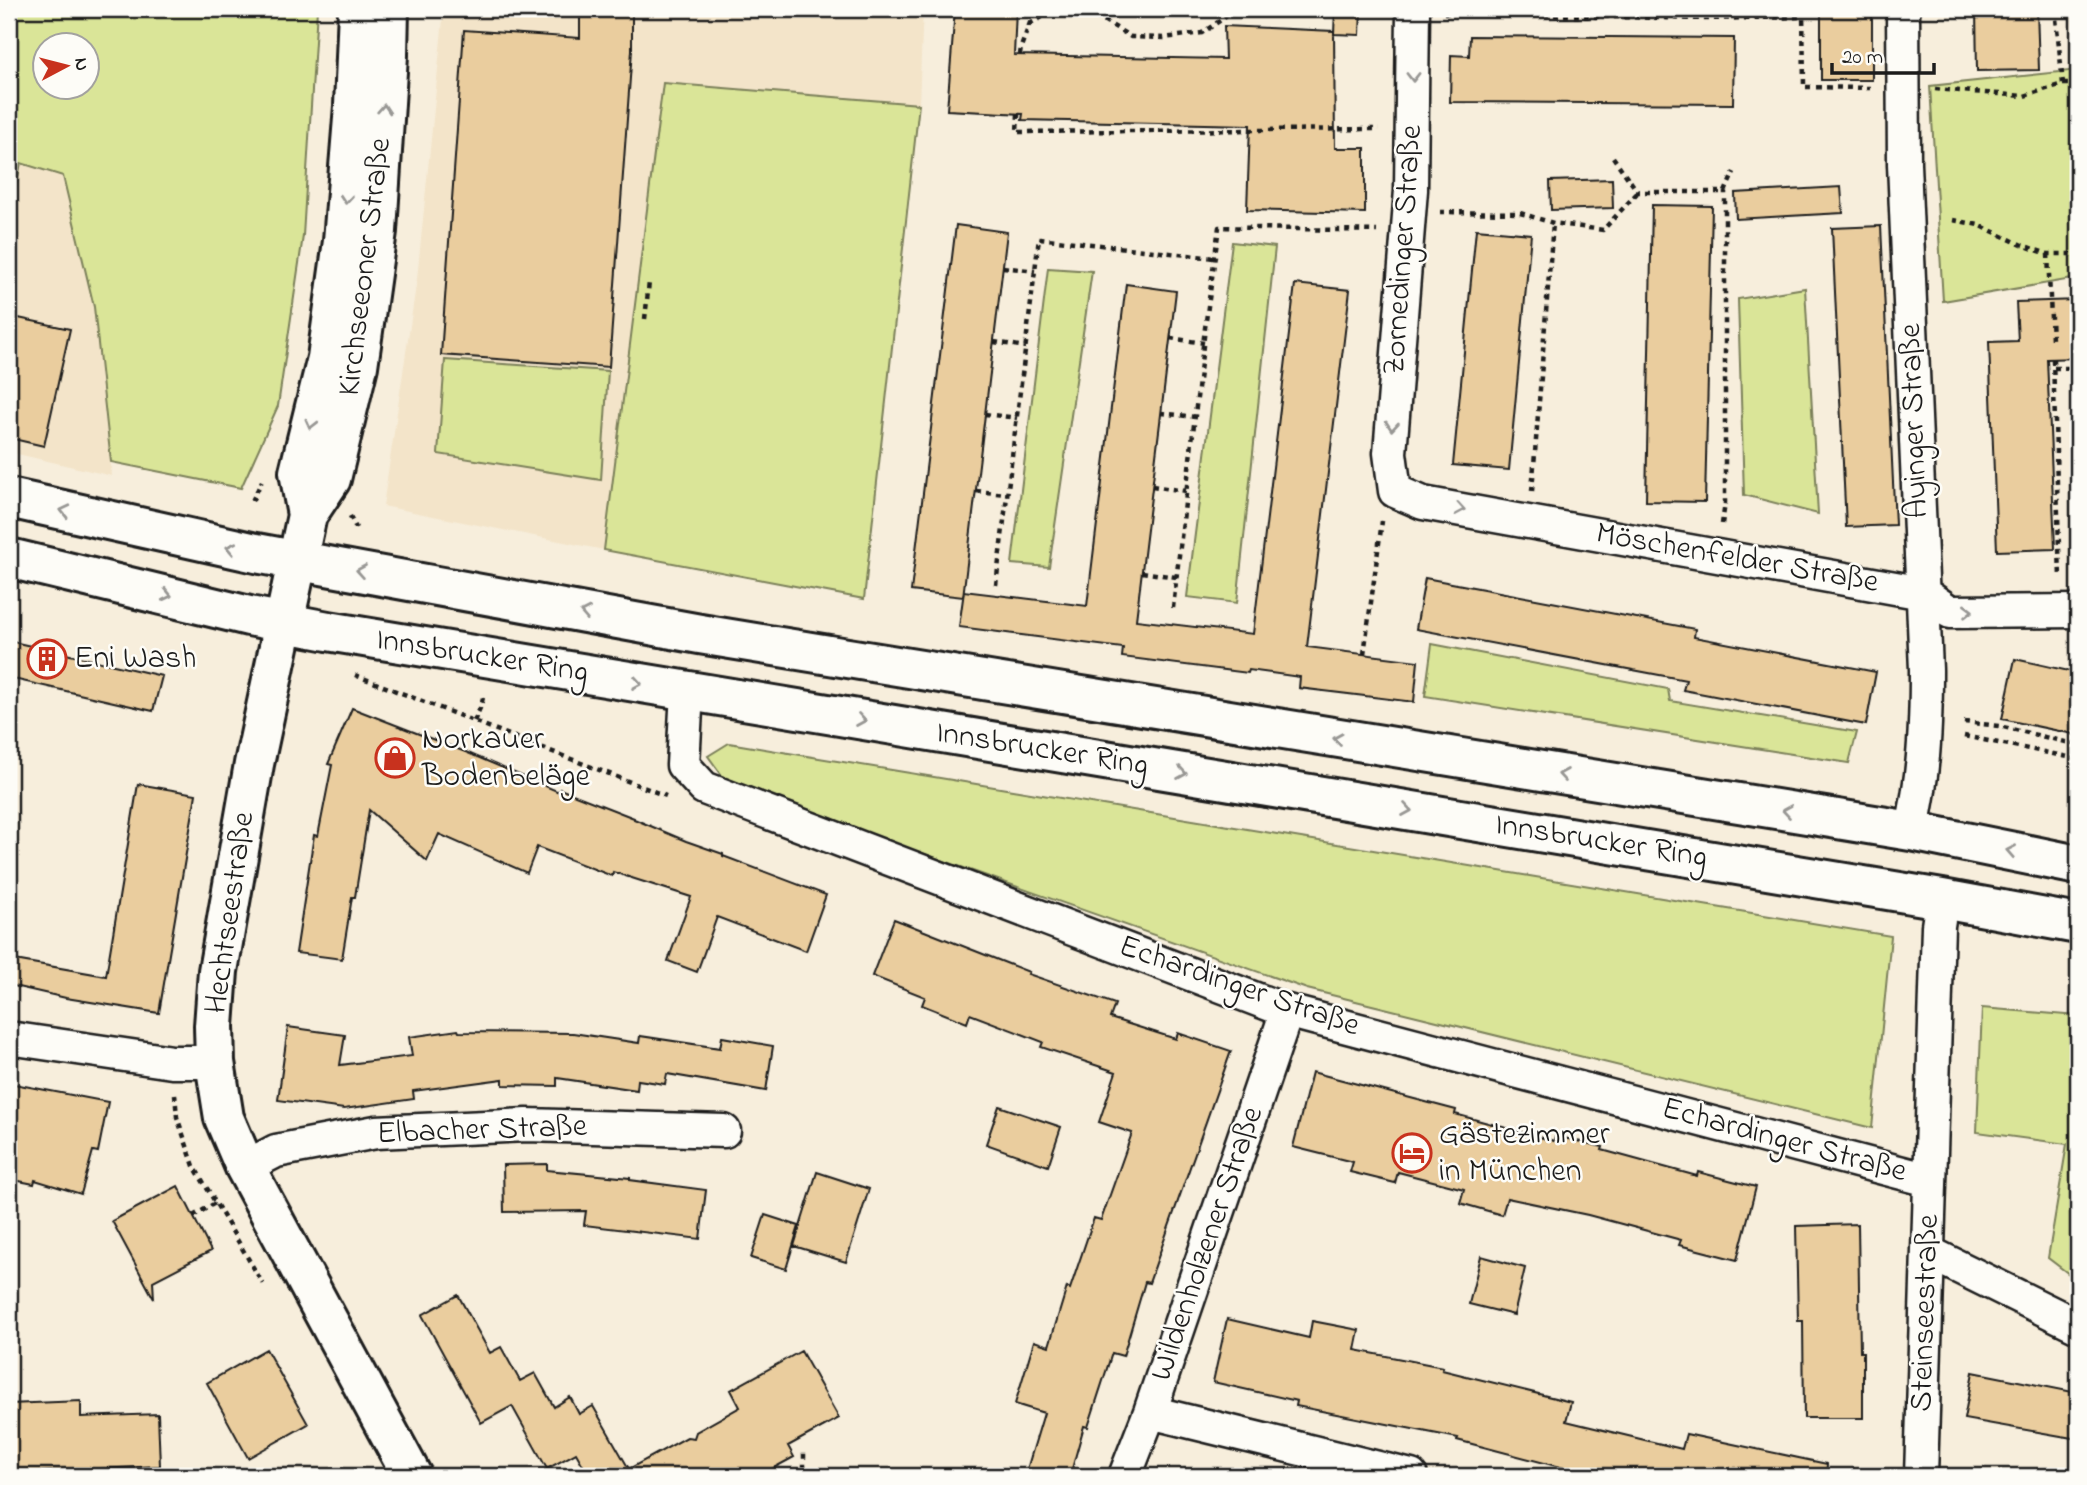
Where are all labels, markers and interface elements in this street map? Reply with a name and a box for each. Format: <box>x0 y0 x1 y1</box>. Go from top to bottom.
north arrow <box>32 32 102 102</box>
scale bar <box>1832 32 1933 76</box>
text: 20 m <box>1842 43 1883 73</box>
text: N <box>66 56 95 72</box>
one-way arrow <box>1405 72 1421 83</box>
one-way arrow <box>377 103 392 114</box>
street label: Zornedinger Straße <box>1372 123 1436 377</box>
street label: Kirchseeoner Straße <box>327 135 405 399</box>
one-way arrow <box>339 194 354 205</box>
street label: Ayinger Straße <box>1888 322 1942 519</box>
one-way arrow <box>305 418 319 430</box>
one-way arrow <box>1385 421 1400 432</box>
one-way arrow <box>1454 501 1466 516</box>
one-way arrow <box>59 505 71 520</box>
street label: Möschenfelder Straße <box>1592 511 1883 607</box>
one-way arrow <box>225 541 237 556</box>
one-way arrow <box>355 565 367 580</box>
one-way arrow <box>161 587 173 601</box>
one-way arrow <box>1963 604 1974 619</box>
one-way arrow <box>579 606 591 621</box>
street label: Innsbrucker Ring <box>372 617 592 697</box>
place label: Eni Wash <box>74 636 197 683</box>
building icon: Eni Wash <box>26 638 68 680</box>
one-way arrow <box>631 675 643 690</box>
street label: Innsbrucker Ring <box>932 710 1152 790</box>
one-way arrow <box>855 712 867 727</box>
place label: Norkauer Bodenbeläge <box>421 717 590 801</box>
one-way arrow <box>1332 732 1344 747</box>
shop icon: Norkauer Bodenbeläge <box>374 737 416 779</box>
one-way arrow <box>1176 765 1188 780</box>
one-way arrow <box>1557 768 1569 783</box>
one-way arrow <box>1401 802 1413 817</box>
street label: Innsbrucker Ring <box>1491 802 1711 882</box>
one-way arrow <box>1781 804 1793 819</box>
street label: Hechtseestraße <box>194 808 269 1017</box>
one-way arrow <box>2005 845 2017 860</box>
street label: Echardinger Straße <box>1112 924 1366 1050</box>
street label: Echardinger Straße <box>1656 1086 1912 1196</box>
street label: Wildenholzener Straße <box>1139 1100 1277 1387</box>
street label: Elbacher Straße <box>376 1104 589 1158</box>
place label: Gästezimmer in München <box>1439 1112 1610 1196</box>
hotel icon: Gästezimmer in München <box>1391 1132 1433 1174</box>
street label: Steinseestraße <box>1899 1213 1953 1412</box>

